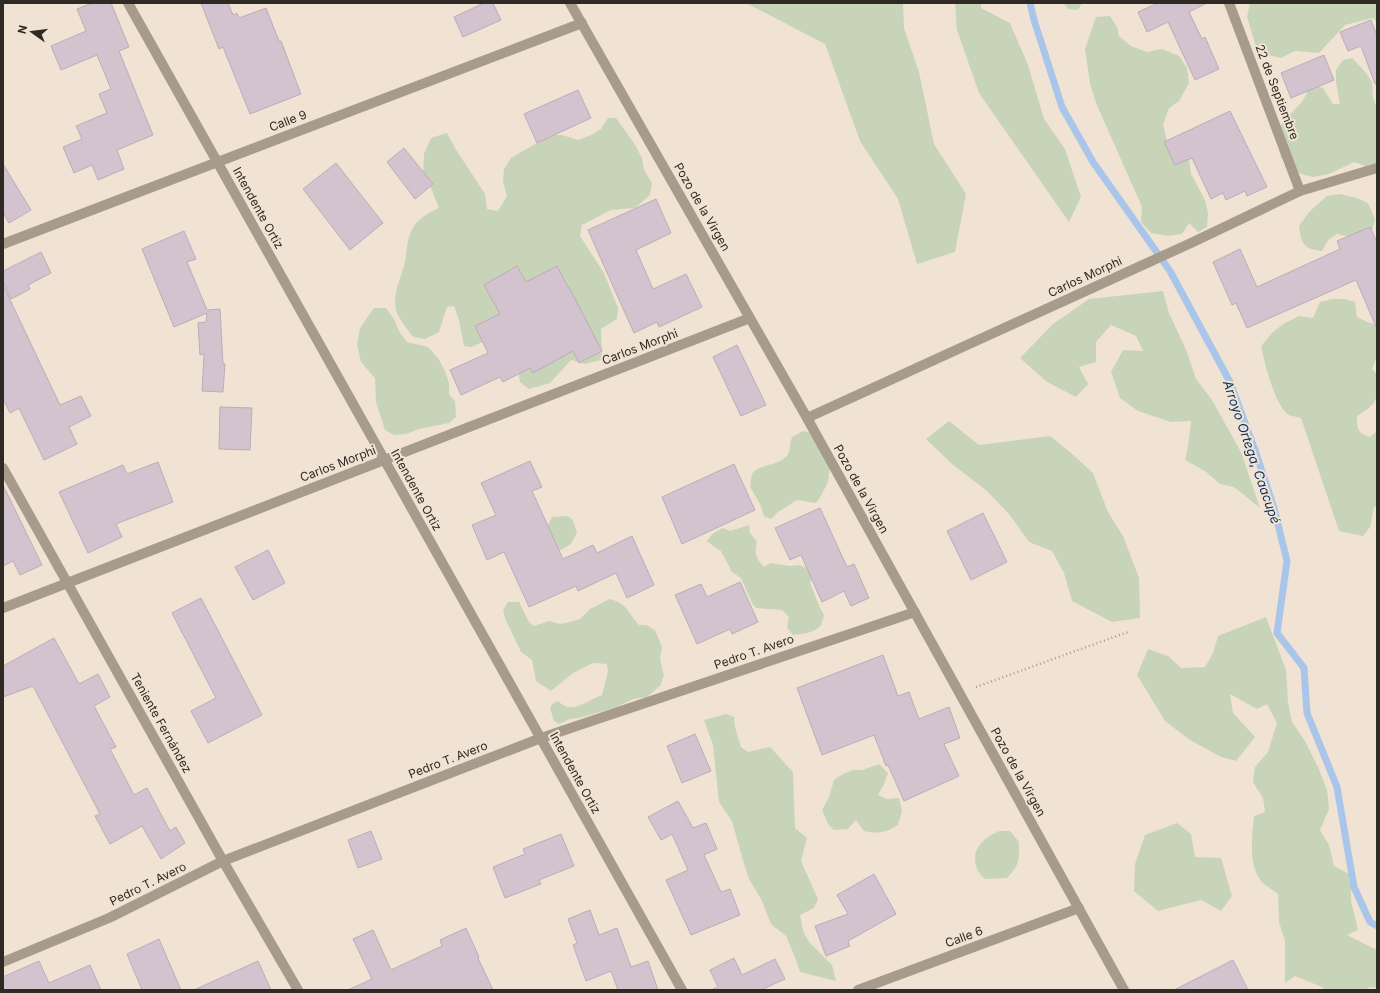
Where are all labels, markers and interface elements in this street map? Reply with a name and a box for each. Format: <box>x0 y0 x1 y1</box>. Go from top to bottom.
north arrow <box>12 12 52 52</box>
text: N <box>14 24 30 35</box>
street label: 22 de Septiembre <box>1252 42 1303 142</box>
street label: Calle 9 <box>267 107 309 135</box>
street label: Pozo de la Virgen <box>671 160 734 254</box>
street label: Intendente Ortiz <box>230 164 287 251</box>
street label: Carlos Morphi <box>1045 253 1124 300</box>
street label: Carlos Morphi <box>600 325 680 368</box>
water label: Arroyo Ortega, Caacupé <box>1220 377 1284 526</box>
street label: Carlos Morphi <box>298 442 378 485</box>
street label: Pozo de la Virgen <box>831 442 892 536</box>
street label: Intendente Ortiz <box>388 446 445 533</box>
street label: Pedro T. Avero <box>712 631 796 672</box>
street label: Teniente Fernández <box>128 670 195 775</box>
street label: Pozo de la Virgen <box>988 725 1049 819</box>
street label: Intendente Ortiz <box>547 729 604 816</box>
street label: Pedro T. Avero <box>406 738 489 781</box>
street label: Pedro T. Avero <box>107 859 189 909</box>
street label: Calle 6 <box>943 923 985 950</box>

